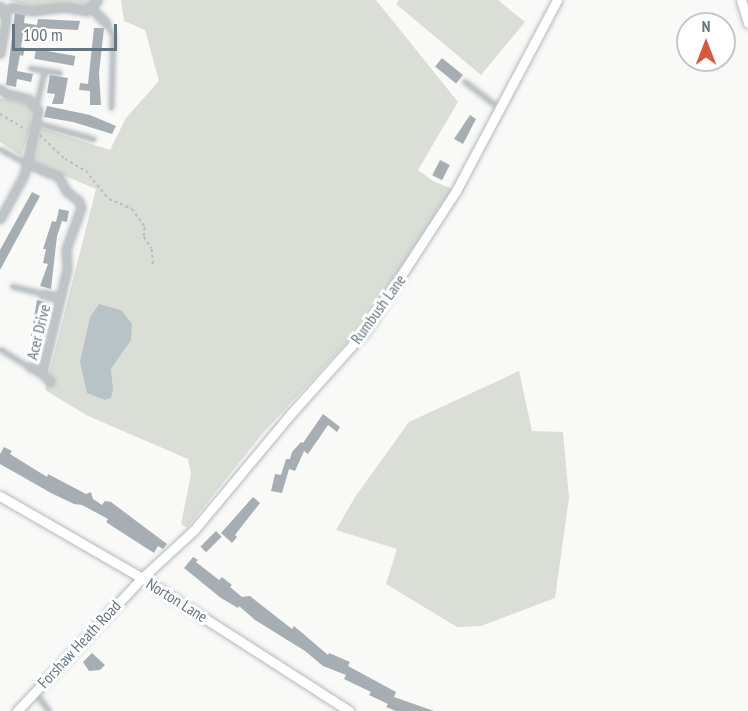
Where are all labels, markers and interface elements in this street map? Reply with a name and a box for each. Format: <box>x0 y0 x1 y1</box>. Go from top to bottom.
scale bar <box>15 12 120 50</box>
north arrow <box>676 12 736 72</box>
text: N <box>702 16 710 36</box>
text: 100 m <box>23 23 63 46</box>
street label: Rumbush Lane <box>346 271 410 347</box>
street label: Acer Drive <box>22 302 54 362</box>
street label: Norton Lane <box>143 574 211 626</box>
street label: Forshaw Heath Road <box>33 596 125 692</box>

